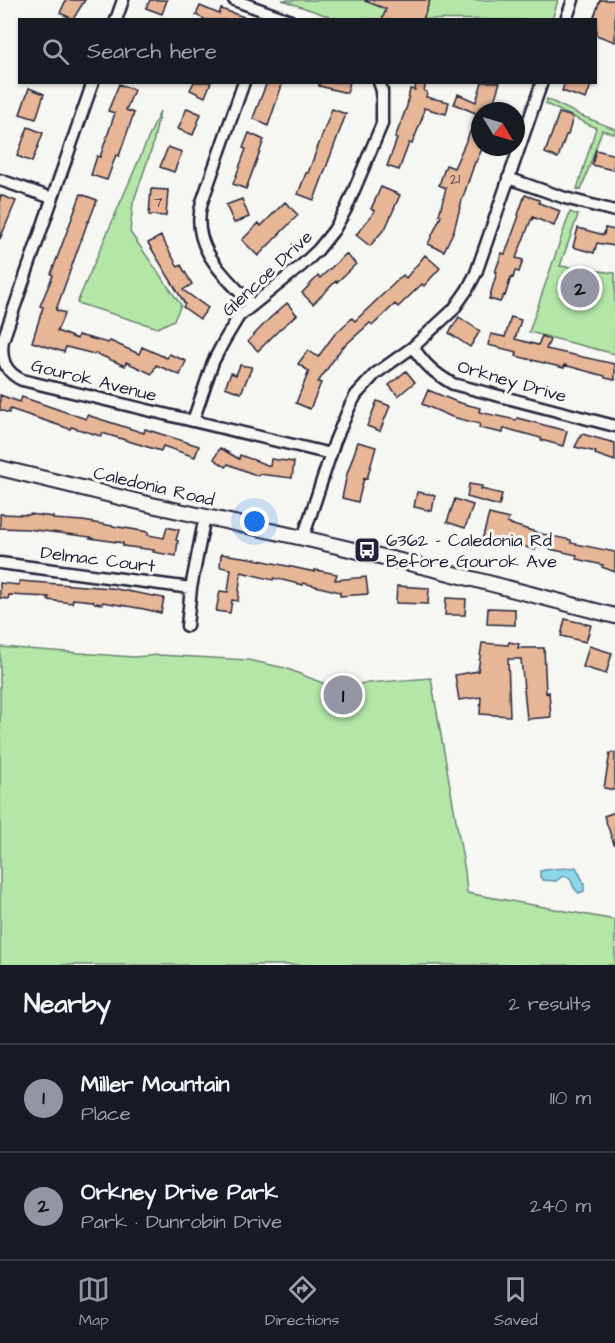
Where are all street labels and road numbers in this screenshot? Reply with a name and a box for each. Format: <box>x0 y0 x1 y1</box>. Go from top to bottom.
street label: Glencoe Drive <box>216 225 318 322</box>
street label: Gourok Avenue <box>28 353 160 408</box>
street label: Orkney Drive <box>454 354 570 410</box>
street label: Caledonia Road <box>91 460 217 513</box>
street label: Delmac Court <box>39 540 157 579</box>

